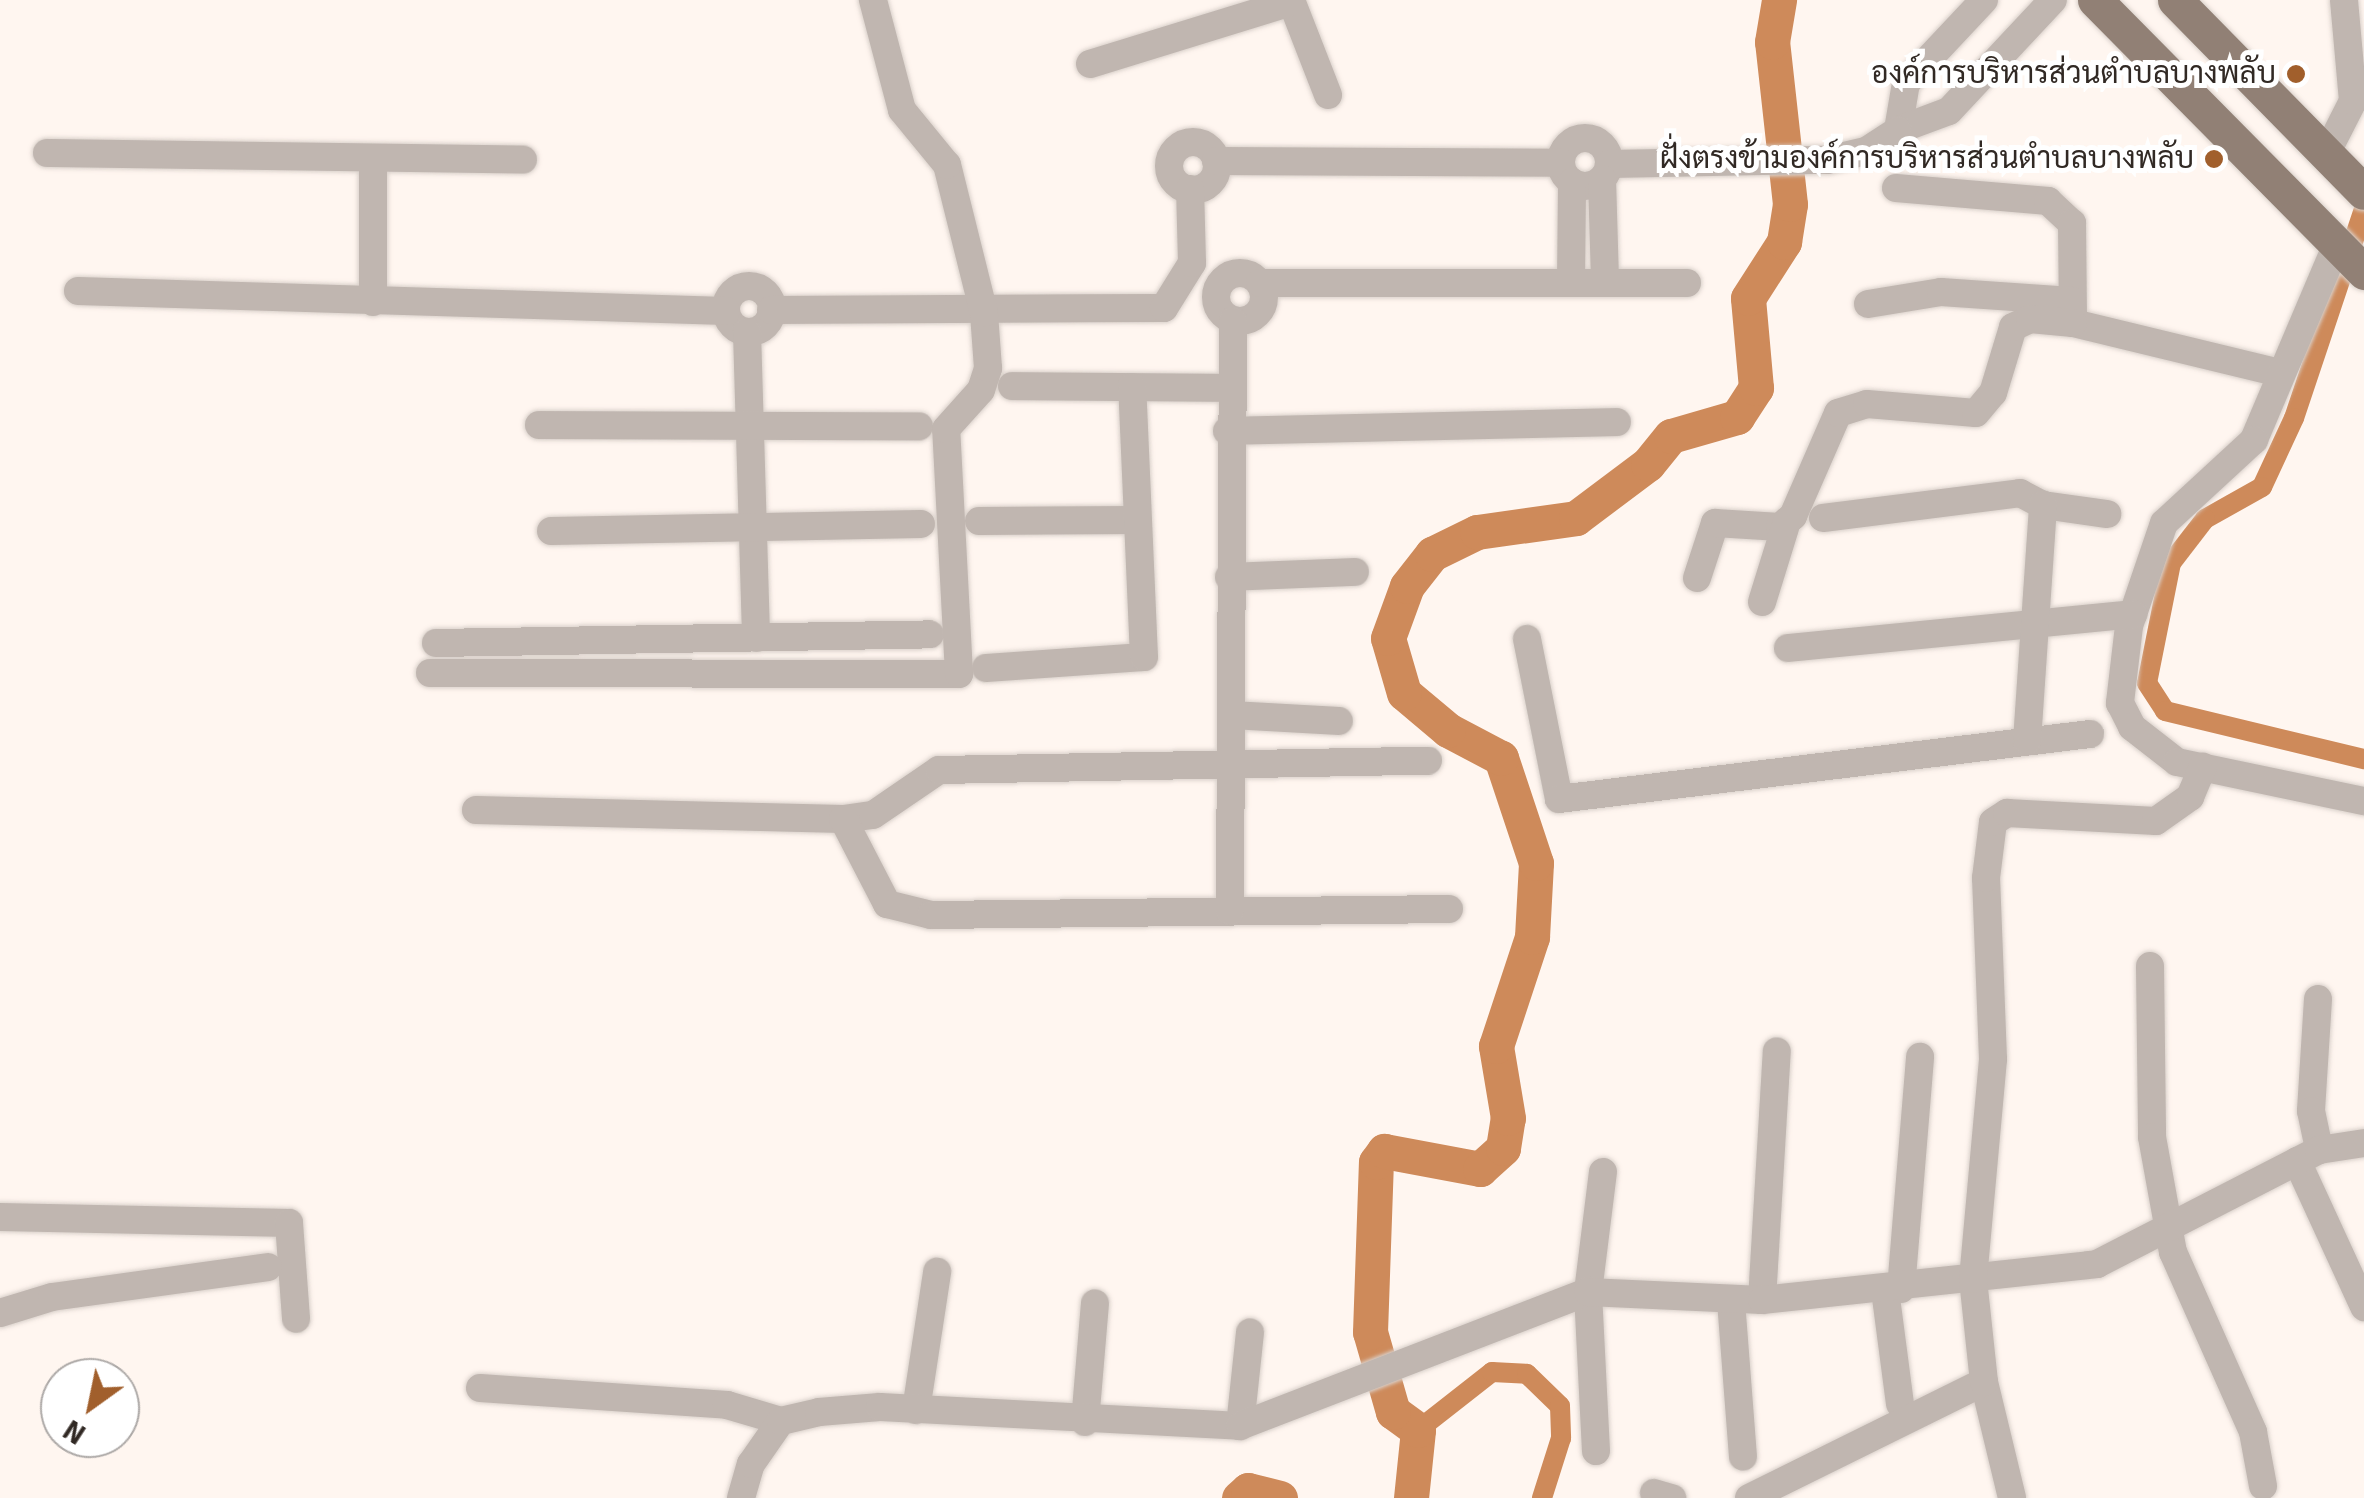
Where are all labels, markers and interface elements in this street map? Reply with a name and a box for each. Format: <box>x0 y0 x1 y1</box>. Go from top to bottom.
place label: องค์การบริหารส่วนตำบลบางพลับ <box>1871 56 2276 92</box>
marker: องค์การบริหารส่วนตำบลบางพลับ <box>2285 63 2307 85</box>
place label: ฝั่งตรงข้ามองค์การบริหารส่วนตำบลบางพลับ <box>1660 141 2194 177</box>
marker: ฝั่งตรงข้ามองค์การบริหารส่วนตำบลบางพลับ <box>2203 148 2225 170</box>
north arrow <box>40 1358 140 1458</box>
text: N <box>57 1412 92 1451</box>

